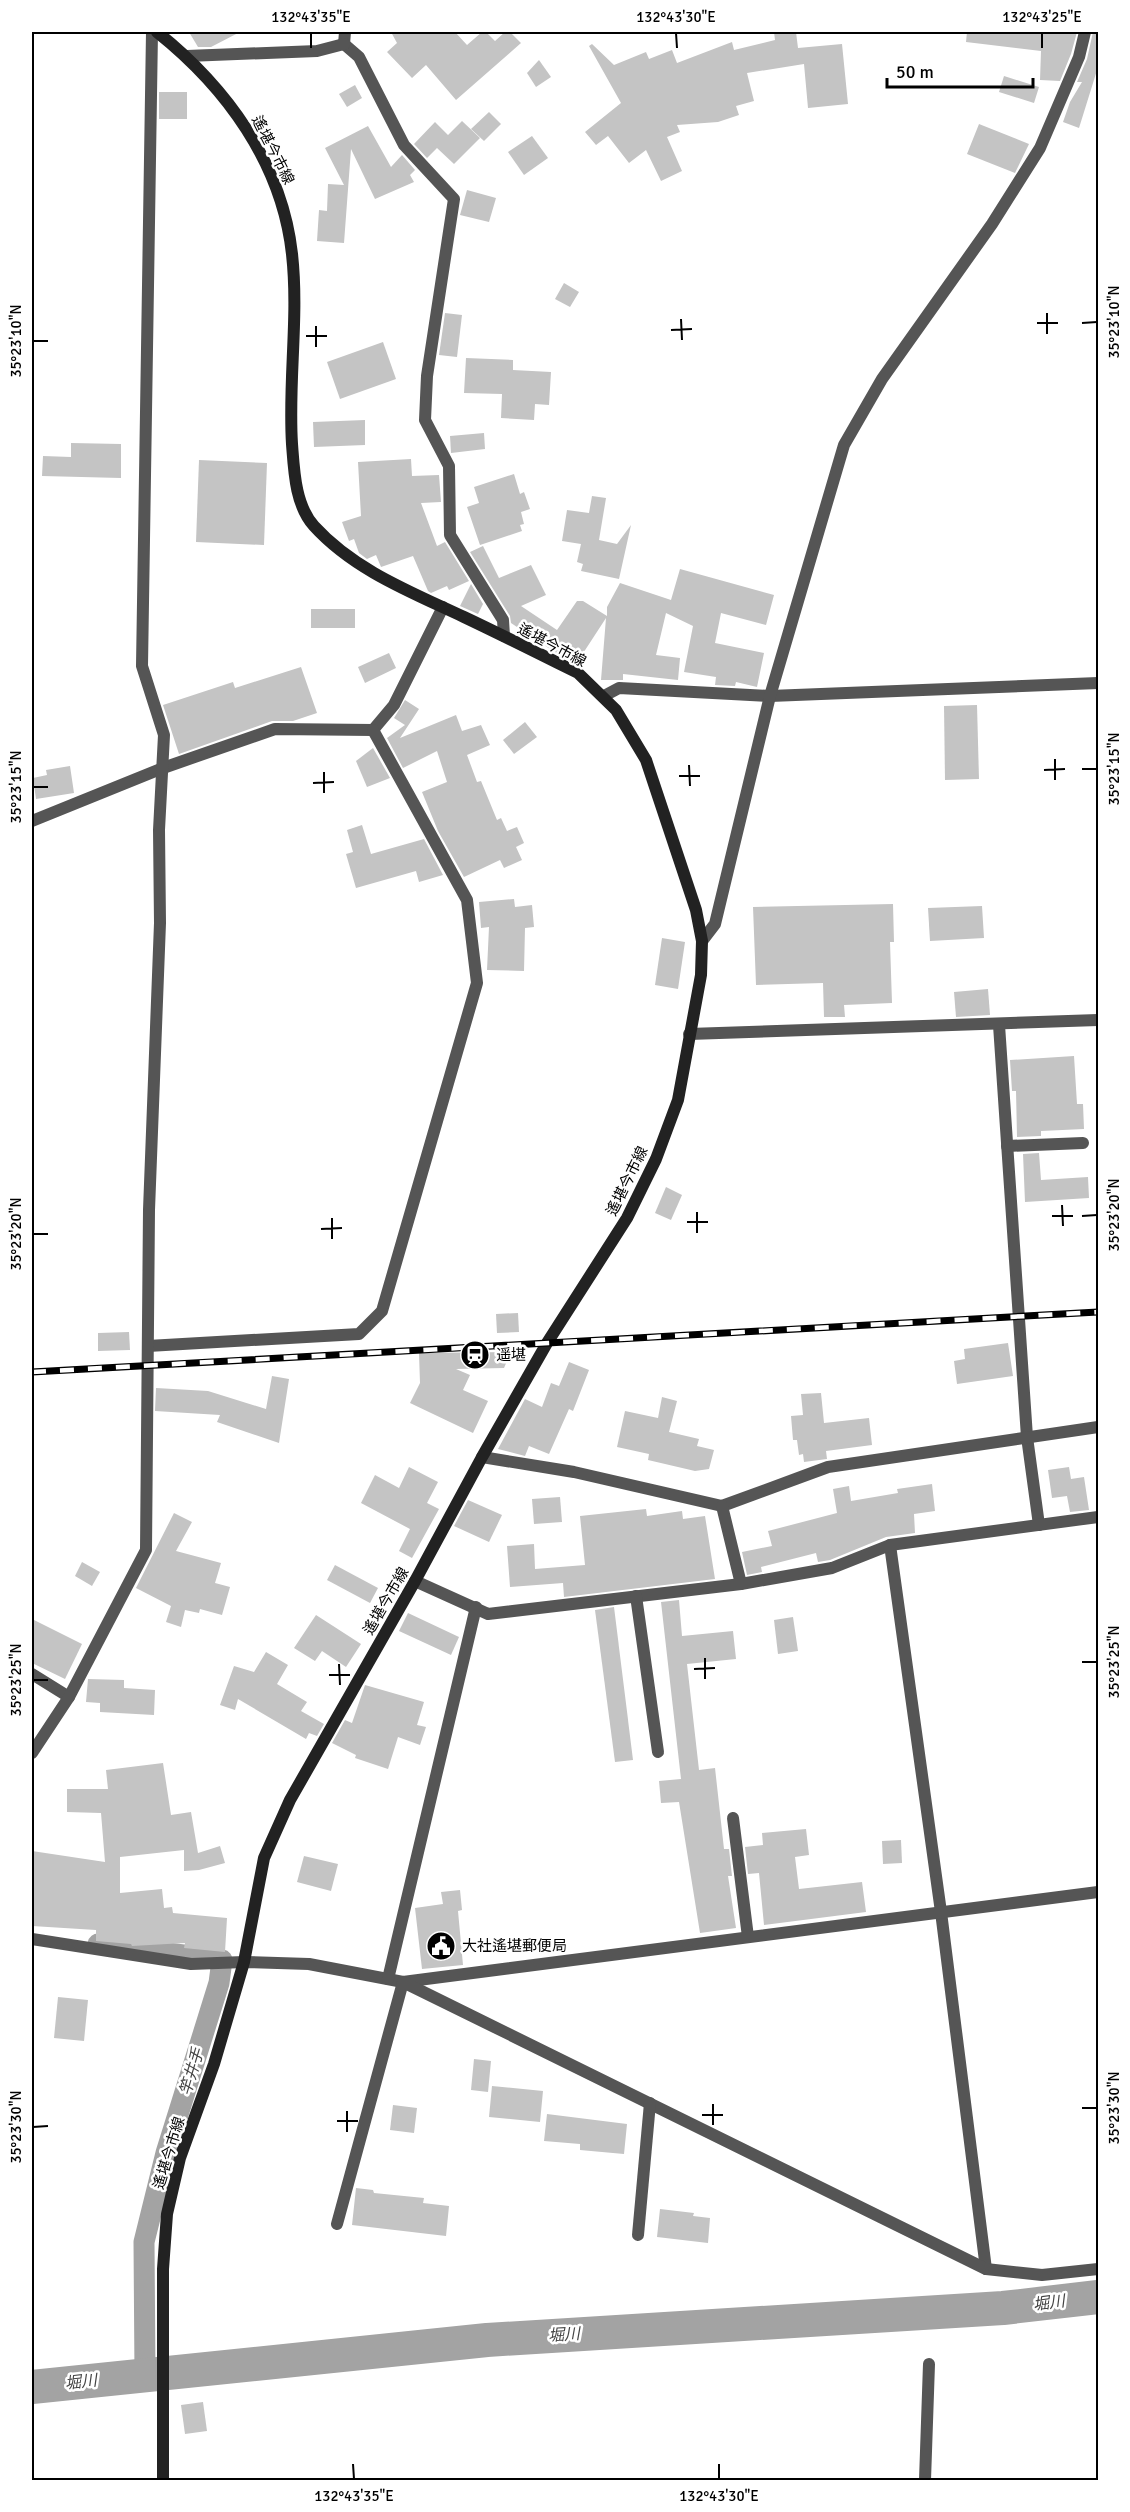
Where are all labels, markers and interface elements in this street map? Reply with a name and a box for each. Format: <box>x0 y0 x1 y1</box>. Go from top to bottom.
text: 132°43'35"E <box>271 8 351 26</box>
text: 132°43'30"E <box>636 8 716 26</box>
text: 132°43'25"E <box>1002 8 1082 26</box>
scale bar <box>887 51 1032 89</box>
text: 50 m <box>896 61 934 83</box>
street label: 遙堪今市線 <box>248 112 298 188</box>
text: 35°23'10"N <box>1105 285 1123 359</box>
text: 35°23'10"N <box>7 304 25 378</box>
street label: 遙堪今市線 <box>515 619 589 671</box>
text: 35°23'15"N <box>1105 732 1123 806</box>
text: 35°23'15"N <box>7 750 25 824</box>
street label: 遙堪今市線 <box>602 1143 652 1219</box>
text: 35°23'20"N <box>1105 1178 1123 1252</box>
text: 35°23'20"N <box>7 1197 25 1271</box>
station icon: 遥堪 <box>459 1339 491 1371</box>
place label: 遥堪 <box>496 1346 526 1364</box>
street label: 遙堪今市線 <box>359 1564 413 1638</box>
text: 35°23'25"N <box>1105 1625 1123 1699</box>
text: 35°23'25"N <box>7 1643 25 1717</box>
public building icon: 大社遙堪郵便局 <box>425 1930 457 1962</box>
place label: 大社遙堪郵便局 <box>462 1937 567 1955</box>
water label: 竿井手 <box>175 2045 209 2098</box>
text: 35°23'30"N <box>1105 2071 1123 2145</box>
text: 35°23'30"N <box>7 2090 25 2164</box>
street label: 遙堪今市線 <box>149 2114 189 2192</box>
water label: 堀川 <box>1032 2291 1068 2315</box>
water label: 堀川 <box>547 2324 583 2346</box>
water label: 堀川 <box>64 2370 100 2394</box>
text: 132°43'35"E <box>314 2487 394 2505</box>
text: 132°43'30"E <box>679 2487 759 2505</box>

